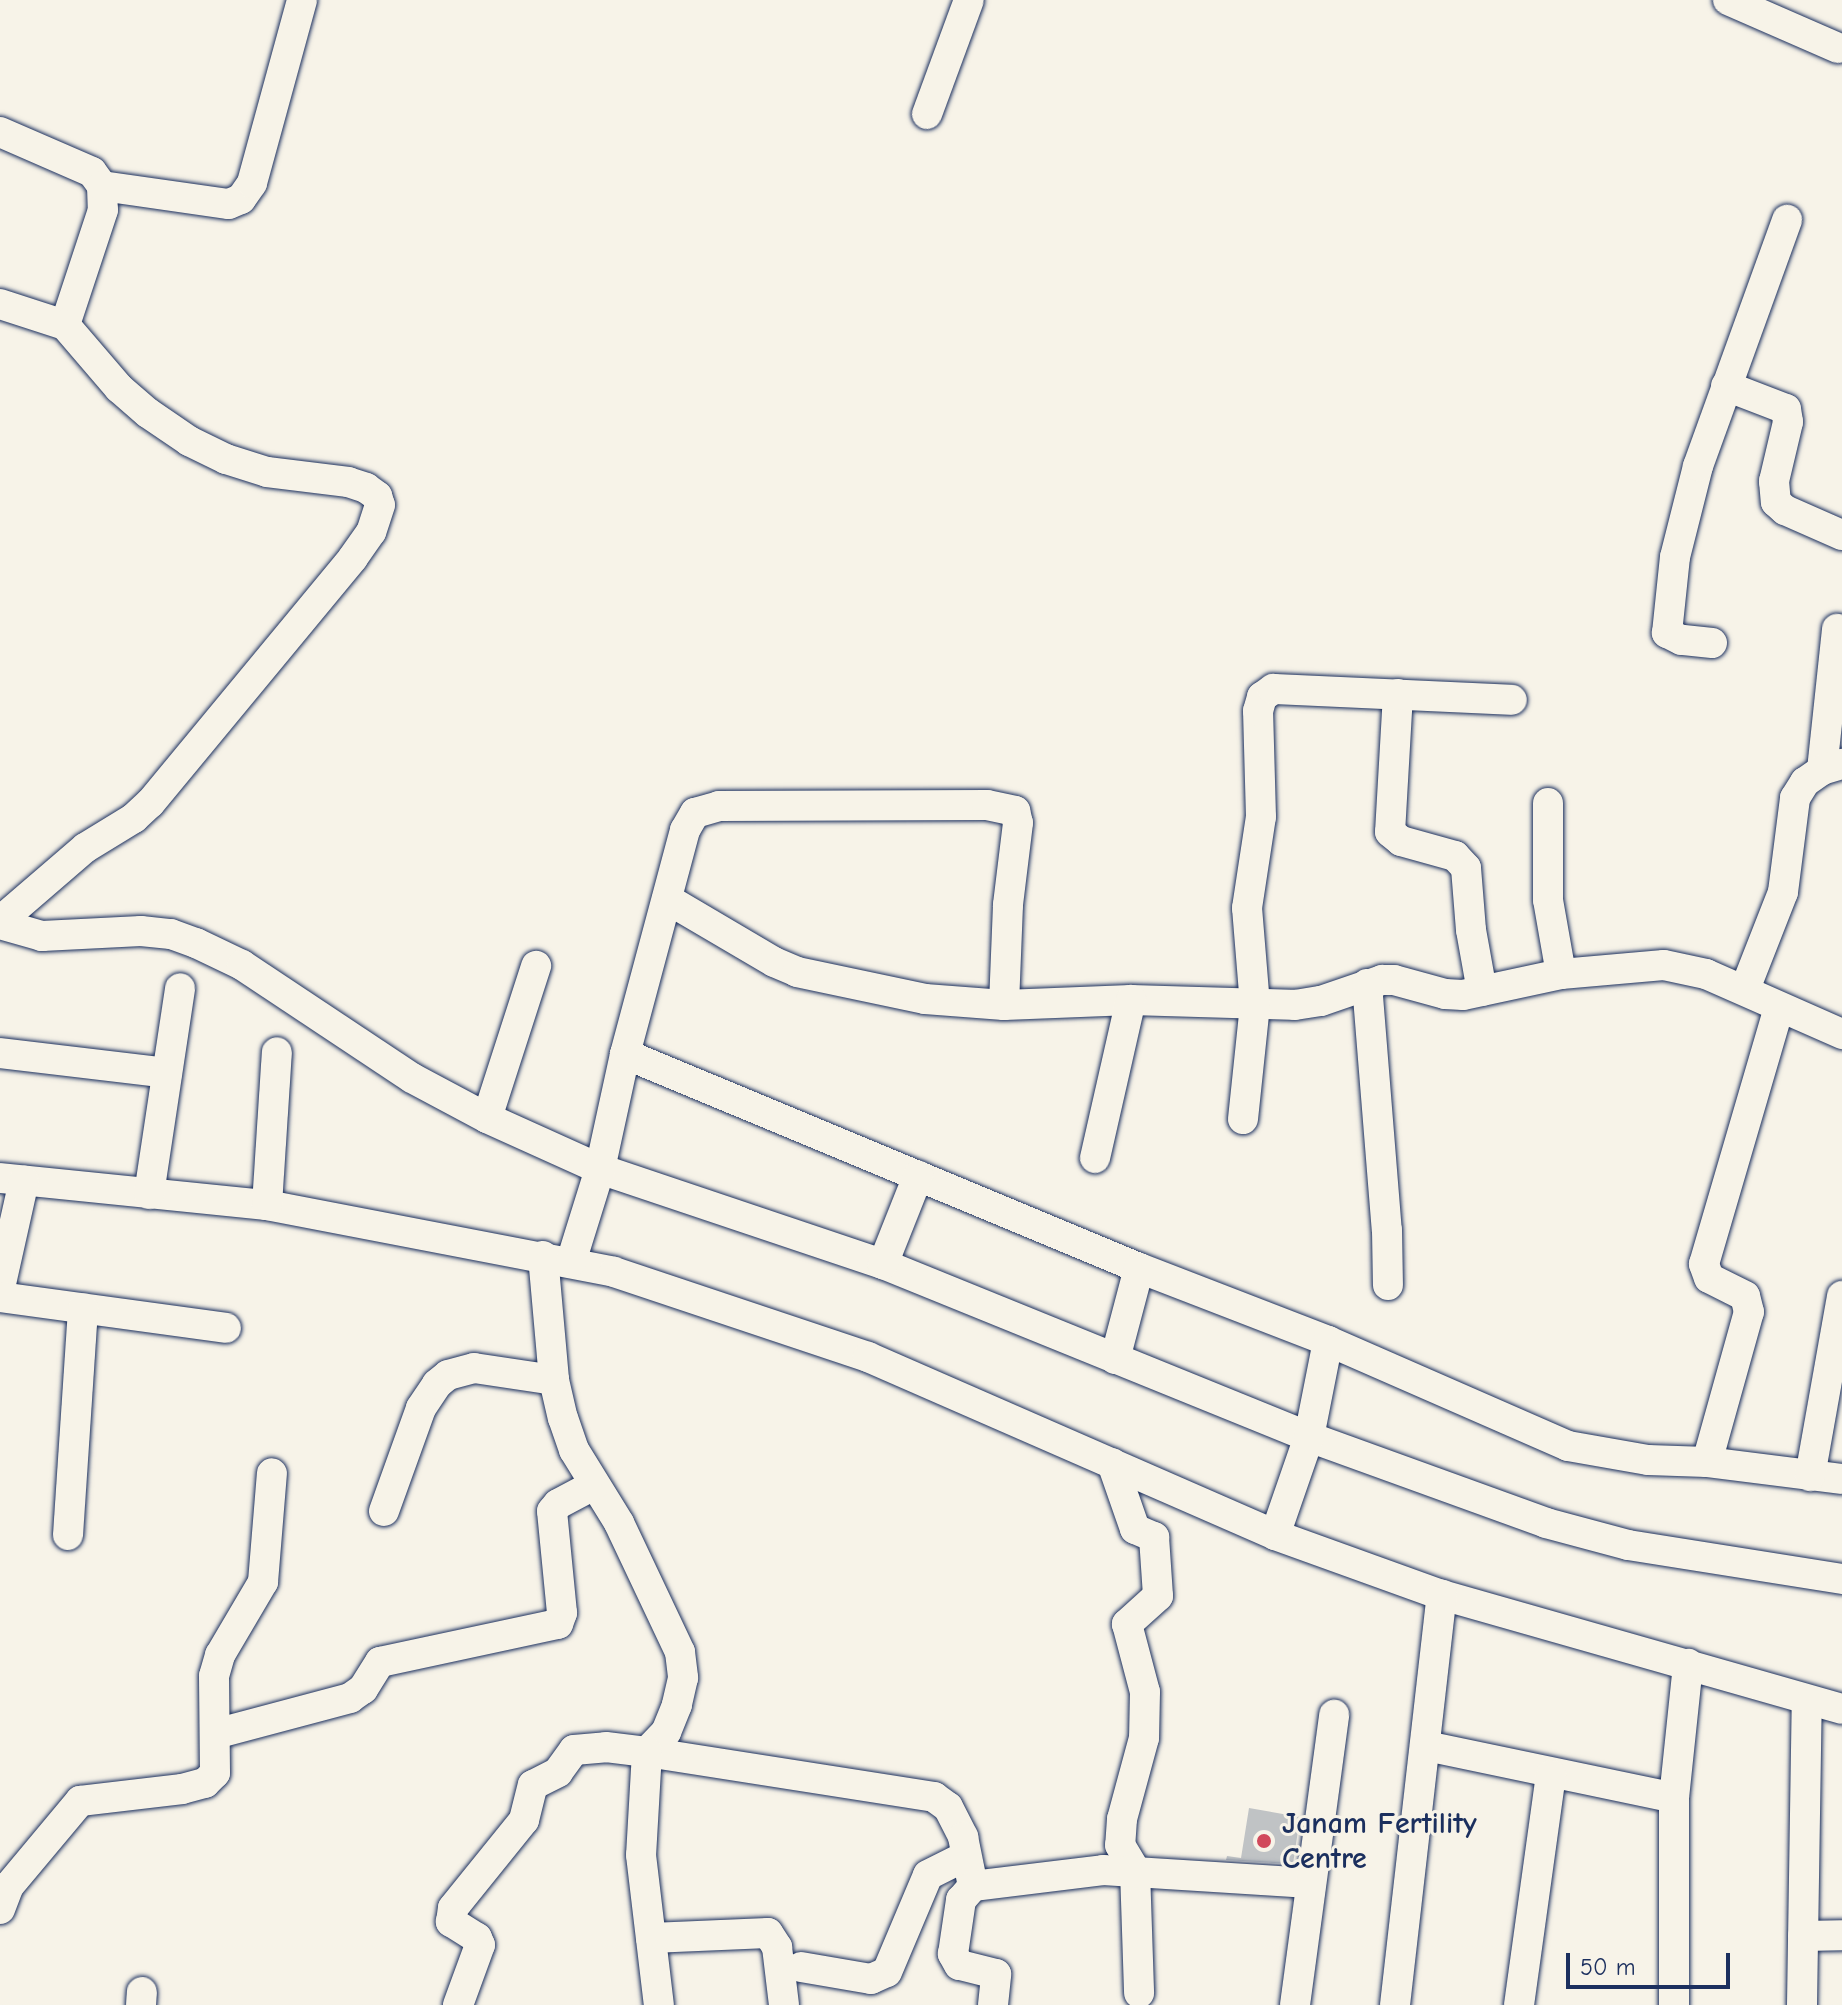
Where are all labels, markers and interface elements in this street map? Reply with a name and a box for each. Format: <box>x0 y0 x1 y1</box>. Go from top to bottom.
place label: Janam Fertility Centre <box>1282 1806 1477 1876</box>
marker: Janam Fertility Centre <box>1253 1830 1275 1852</box>
scale bar <box>1570 1937 1734 1987</box>
text: 50 m <box>1580 1953 1636 1981</box>

